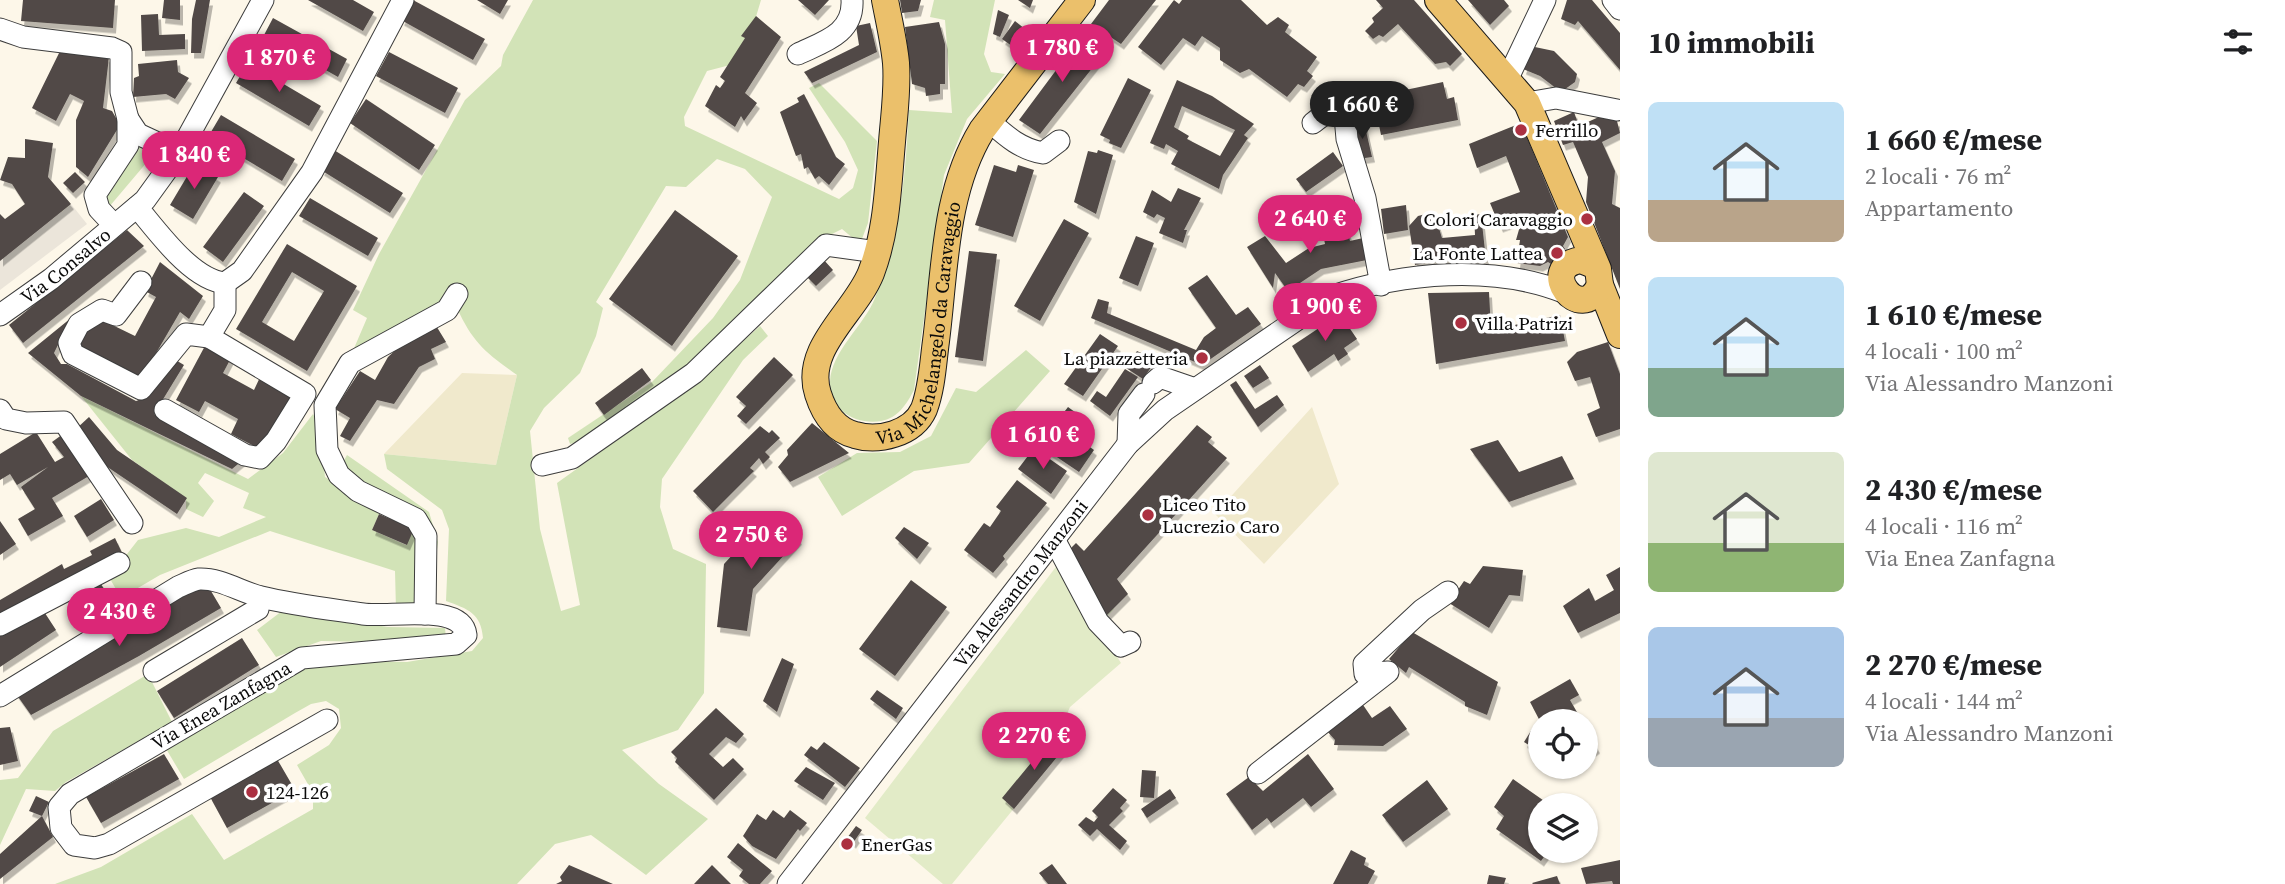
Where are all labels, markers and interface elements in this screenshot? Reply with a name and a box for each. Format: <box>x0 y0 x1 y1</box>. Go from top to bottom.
text: 10 immobili <box>1648 22 1815 63</box>
icon: filters <box>2219 23 2257 61</box>
pin: 1 780 € <box>997 24 1127 84</box>
text: 1 780 € <box>1026 31 1098 63</box>
pin: 1 870 € <box>214 34 344 94</box>
text: 1 870 € <box>243 41 315 73</box>
pin: 1 660 € <box>1297 82 1427 141</box>
text: 1 660 € <box>1326 88 1398 120</box>
place label: Ferrillo <box>1535 117 1598 143</box>
text: 1 660 €/mese <box>1865 119 2042 160</box>
marker: Ferrillo <box>1513 122 1529 138</box>
icon: home <box>1704 130 1788 214</box>
pin: 1 840 € <box>129 132 259 191</box>
text: 1 840 € <box>158 138 230 170</box>
text: 2 locali · 76 m² <box>1865 160 2012 192</box>
text: Appartamento <box>1865 192 2013 224</box>
pin: 2 640 € <box>1245 196 1375 255</box>
street label: Via Michelangelo da Caravaggio <box>874 199 967 451</box>
text: 2 640 € <box>1274 202 1346 234</box>
place label: Colori Caravaggio <box>1424 206 1573 232</box>
marker: Colori Caravaggio <box>1579 211 1595 227</box>
street label: Via Consalvo <box>15 221 116 310</box>
place label: La Fonte Lattea <box>1413 240 1543 266</box>
marker: La Fonte Lattea <box>1549 245 1565 261</box>
pin: 1 900 € <box>1260 284 1390 343</box>
text: 1 900 € <box>1289 290 1361 322</box>
text: 1 610 €/mese <box>1865 294 2042 335</box>
icon: home <box>1704 305 1788 389</box>
place label: Villa Patrizi <box>1475 310 1574 336</box>
marker: Villa Patrizi <box>1453 315 1469 331</box>
text: 4 locali · 100 m² <box>1865 335 2023 367</box>
place label: La piazzetteria <box>1064 345 1188 371</box>
marker: La piazzetteria <box>1194 350 1210 366</box>
text: Via Alessandro Manzoni <box>1865 367 2113 399</box>
pin: 1 610 € <box>978 412 1108 471</box>
text: 1 610 € <box>1007 418 1079 450</box>
text: 2 430 €/mese <box>1865 469 2042 510</box>
icon: home <box>1704 480 1788 564</box>
place label: Liceo Tito Lucrezio Caro <box>1162 491 1280 539</box>
street label: Via Alessandro Manzoni <box>947 494 1094 672</box>
marker: Liceo Tito Lucrezio Caro <box>1140 507 1156 523</box>
text: 4 locali · 116 m² <box>1865 510 2023 542</box>
pin: 2 750 € <box>686 512 816 571</box>
text: 2 750 € <box>715 518 787 550</box>
text: Via Enea Zanfagna <box>1865 542 2056 574</box>
pin: 2 430 € <box>54 588 184 648</box>
text: 2 430 € <box>83 595 155 627</box>
text: 2 270 €/mese <box>1865 644 2042 685</box>
street label: Via Enea Zanfagna <box>146 654 296 756</box>
icon: home <box>1704 655 1788 739</box>
text: 4 locali · 144 m² <box>1865 685 2023 717</box>
map controls <box>1528 709 1598 863</box>
button: locate <box>1528 709 1598 779</box>
pin: 2 270 € <box>969 712 1099 772</box>
text: Via Alessandro Manzoni <box>1865 717 2113 749</box>
text: 2 270 € <box>998 719 1070 751</box>
place label: 124-126 <box>266 779 329 805</box>
marker: 124-126 <box>244 784 260 800</box>
button: layers <box>1528 793 1598 863</box>
place label: EnerGas <box>861 831 933 857</box>
marker: EnerGas <box>839 836 855 852</box>

